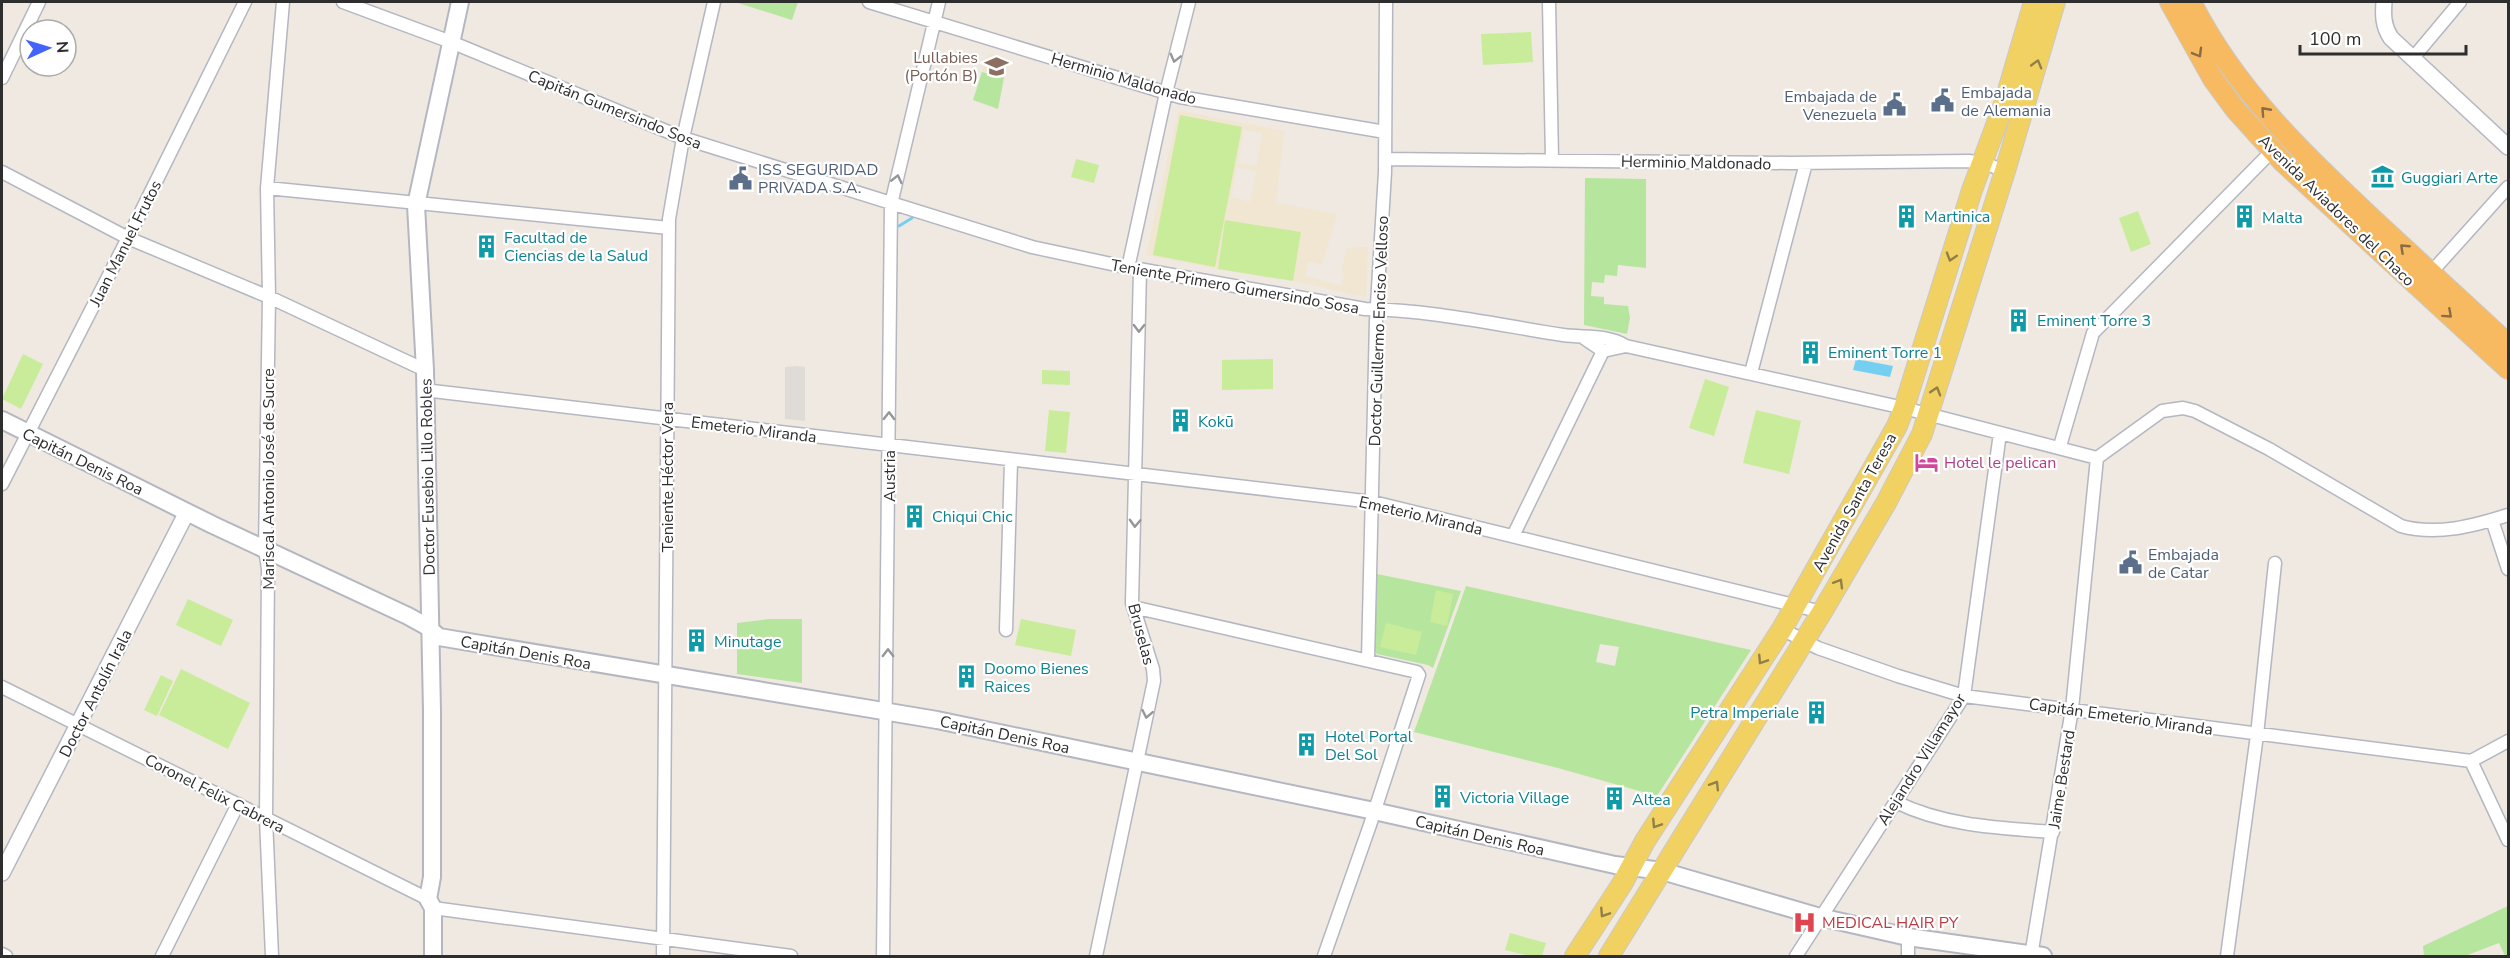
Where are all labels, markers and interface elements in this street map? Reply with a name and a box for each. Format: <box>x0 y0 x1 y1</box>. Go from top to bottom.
north arrow <box>18 18 78 78</box>
scale bar <box>2300 18 2466 56</box>
text: 100 m <box>2309 27 2361 51</box>
text: N <box>51 40 73 54</box>
place label: Lullabies (Portón B) <box>905 47 978 87</box>
one-way arrow <box>2190 47 2202 57</box>
street label: Herminio Maldonado <box>1048 48 1199 110</box>
school or university icon: Lullabies (Portón B) <box>983 53 1009 79</box>
one-way arrow <box>1170 53 1183 63</box>
one-way arrow <box>2030 59 2042 70</box>
street label: Capitán Gumersindo Sosa <box>525 65 705 155</box>
place label: Embajada de Alemania <box>1961 82 2051 122</box>
place label: Embajada de Venezuela <box>1784 86 1877 126</box>
public building icon: Embajada de Alemania <box>1930 88 1956 114</box>
public building icon: Embajada de Venezuela <box>1882 92 1908 118</box>
one-way arrow <box>2261 107 2272 118</box>
street label: Avenida Aviadores del Chaco <box>2253 130 2419 292</box>
street label: Herminio Maldonado <box>1621 151 1771 175</box>
place label: ISS SEGURIDAD PRIVADA S.A. <box>758 159 878 199</box>
museum icon: Guggiari Arte <box>2370 164 2396 190</box>
public building icon: ISS SEGURIDAD PRIVADA S.A. <box>727 165 753 191</box>
place label: Guggiari Arte <box>2401 167 2498 189</box>
one-way arrow <box>890 175 903 185</box>
street label: Juan Manuel Frutos <box>84 177 167 311</box>
building icon: Martinica <box>1893 203 1919 229</box>
building icon: Malta <box>2231 204 2257 230</box>
place label: Martinica <box>1924 206 1990 228</box>
place label: Malta <box>2262 207 2303 229</box>
street label: Doctor Guillermo Enciso Velloso <box>1364 215 1394 447</box>
place label: Facultad de Ciencias de la Salud <box>504 227 648 267</box>
building icon: Facultad de Ciencias de la Salud <box>473 233 499 259</box>
one-way arrow <box>2400 244 2411 255</box>
one-way arrow <box>1946 251 1958 262</box>
street label: Teniente Primero Gumersindo Sosa <box>1109 254 1361 320</box>
building icon: Eminent Torre 3 <box>2006 307 2032 333</box>
one-way arrow <box>2441 307 2452 318</box>
place label: Eminent Torre 3 <box>2037 310 2151 332</box>
one-way arrow <box>1133 324 1145 333</box>
building icon: Eminent Torre 1 <box>1797 339 1823 365</box>
place label: Eminent Torre 1 <box>1828 342 1942 364</box>
street label: Mariscal Antonio José de Sucre <box>258 368 280 590</box>
street label: Doctor Eusebio Lillo Robles <box>415 378 441 576</box>
one-way arrow <box>1929 386 1941 397</box>
street label: Teniente Héctor Vera <box>657 402 679 552</box>
building icon: Kokū <box>1167 408 1193 434</box>
street label: Emeterio Miranda <box>690 411 818 449</box>
one-way arrow <box>883 411 895 420</box>
place label: Kokū <box>1198 411 1234 433</box>
street label: Capitán Denis Roa <box>18 423 147 501</box>
street label: Avenida Santa Teresa <box>1808 429 1902 576</box>
hotel icon: Hotel le pelican <box>1913 449 1939 475</box>
street label: Austria <box>879 450 901 502</box>
place label: Hotel le pelican <box>1944 452 2056 474</box>
street label: Emeterio Miranda <box>1357 491 1485 541</box>
building icon: Chiqui Chic <box>901 503 927 529</box>
place label: Chiqui Chic <box>932 506 1013 528</box>
one-way arrow <box>1129 519 1141 528</box>
place label: Embajada de Catar <box>2148 544 2219 584</box>
public building icon: Embajada de Catar <box>2117 550 2143 576</box>
one-way arrow <box>1832 579 1843 589</box>
street label: Bruselas <box>1122 601 1160 667</box>
street label: Doctor Antolín Irala <box>54 626 138 761</box>
building icon: Minutage <box>683 628 709 654</box>
street label: Capitán Denis Roa <box>459 631 593 675</box>
place label: Minutage <box>714 631 781 653</box>
one-way arrow <box>882 648 894 657</box>
one-way arrow <box>1758 654 1770 664</box>
place label: Doomo Bienes Raices <box>984 658 1089 698</box>
building icon: Doomo Bienes Raices <box>953 664 979 690</box>
street label: Alejandro Villamayor <box>1872 689 1972 830</box>
street label: Capitán Emeterio Miranda <box>2027 693 2214 741</box>
building icon: Petra Imperiale <box>1804 699 1830 725</box>
place label: Petra Imperiale <box>1690 702 1799 724</box>
one-way arrow <box>1141 709 1154 719</box>
street label: Capitán Denis Roa <box>938 710 1072 759</box>
place label: Hotel Portal Del Sol <box>1325 726 1413 766</box>
street label: Jaime Bestard <box>2043 728 2081 831</box>
building icon: Hotel Portal Del Sol <box>1294 732 1320 758</box>
street label: Coronel Felix Cabrera <box>141 749 288 839</box>
one-way arrow <box>1707 781 1719 791</box>
building icon: Victoria Village <box>1429 784 1455 810</box>
building icon: Altea <box>1601 786 1627 812</box>
place label: Victoria Village <box>1459 787 1569 809</box>
place label: Altea <box>1632 789 1671 811</box>
street label: Capitán Denis Roa <box>1413 810 1547 862</box>
one-way arrow <box>1653 817 1664 828</box>
one-way arrow <box>1599 907 1611 917</box>
hospital icon: MEDICAL HAIR PY <box>1791 909 1817 935</box>
place label: MEDICAL HAIR PY <box>1822 912 1959 934</box>

